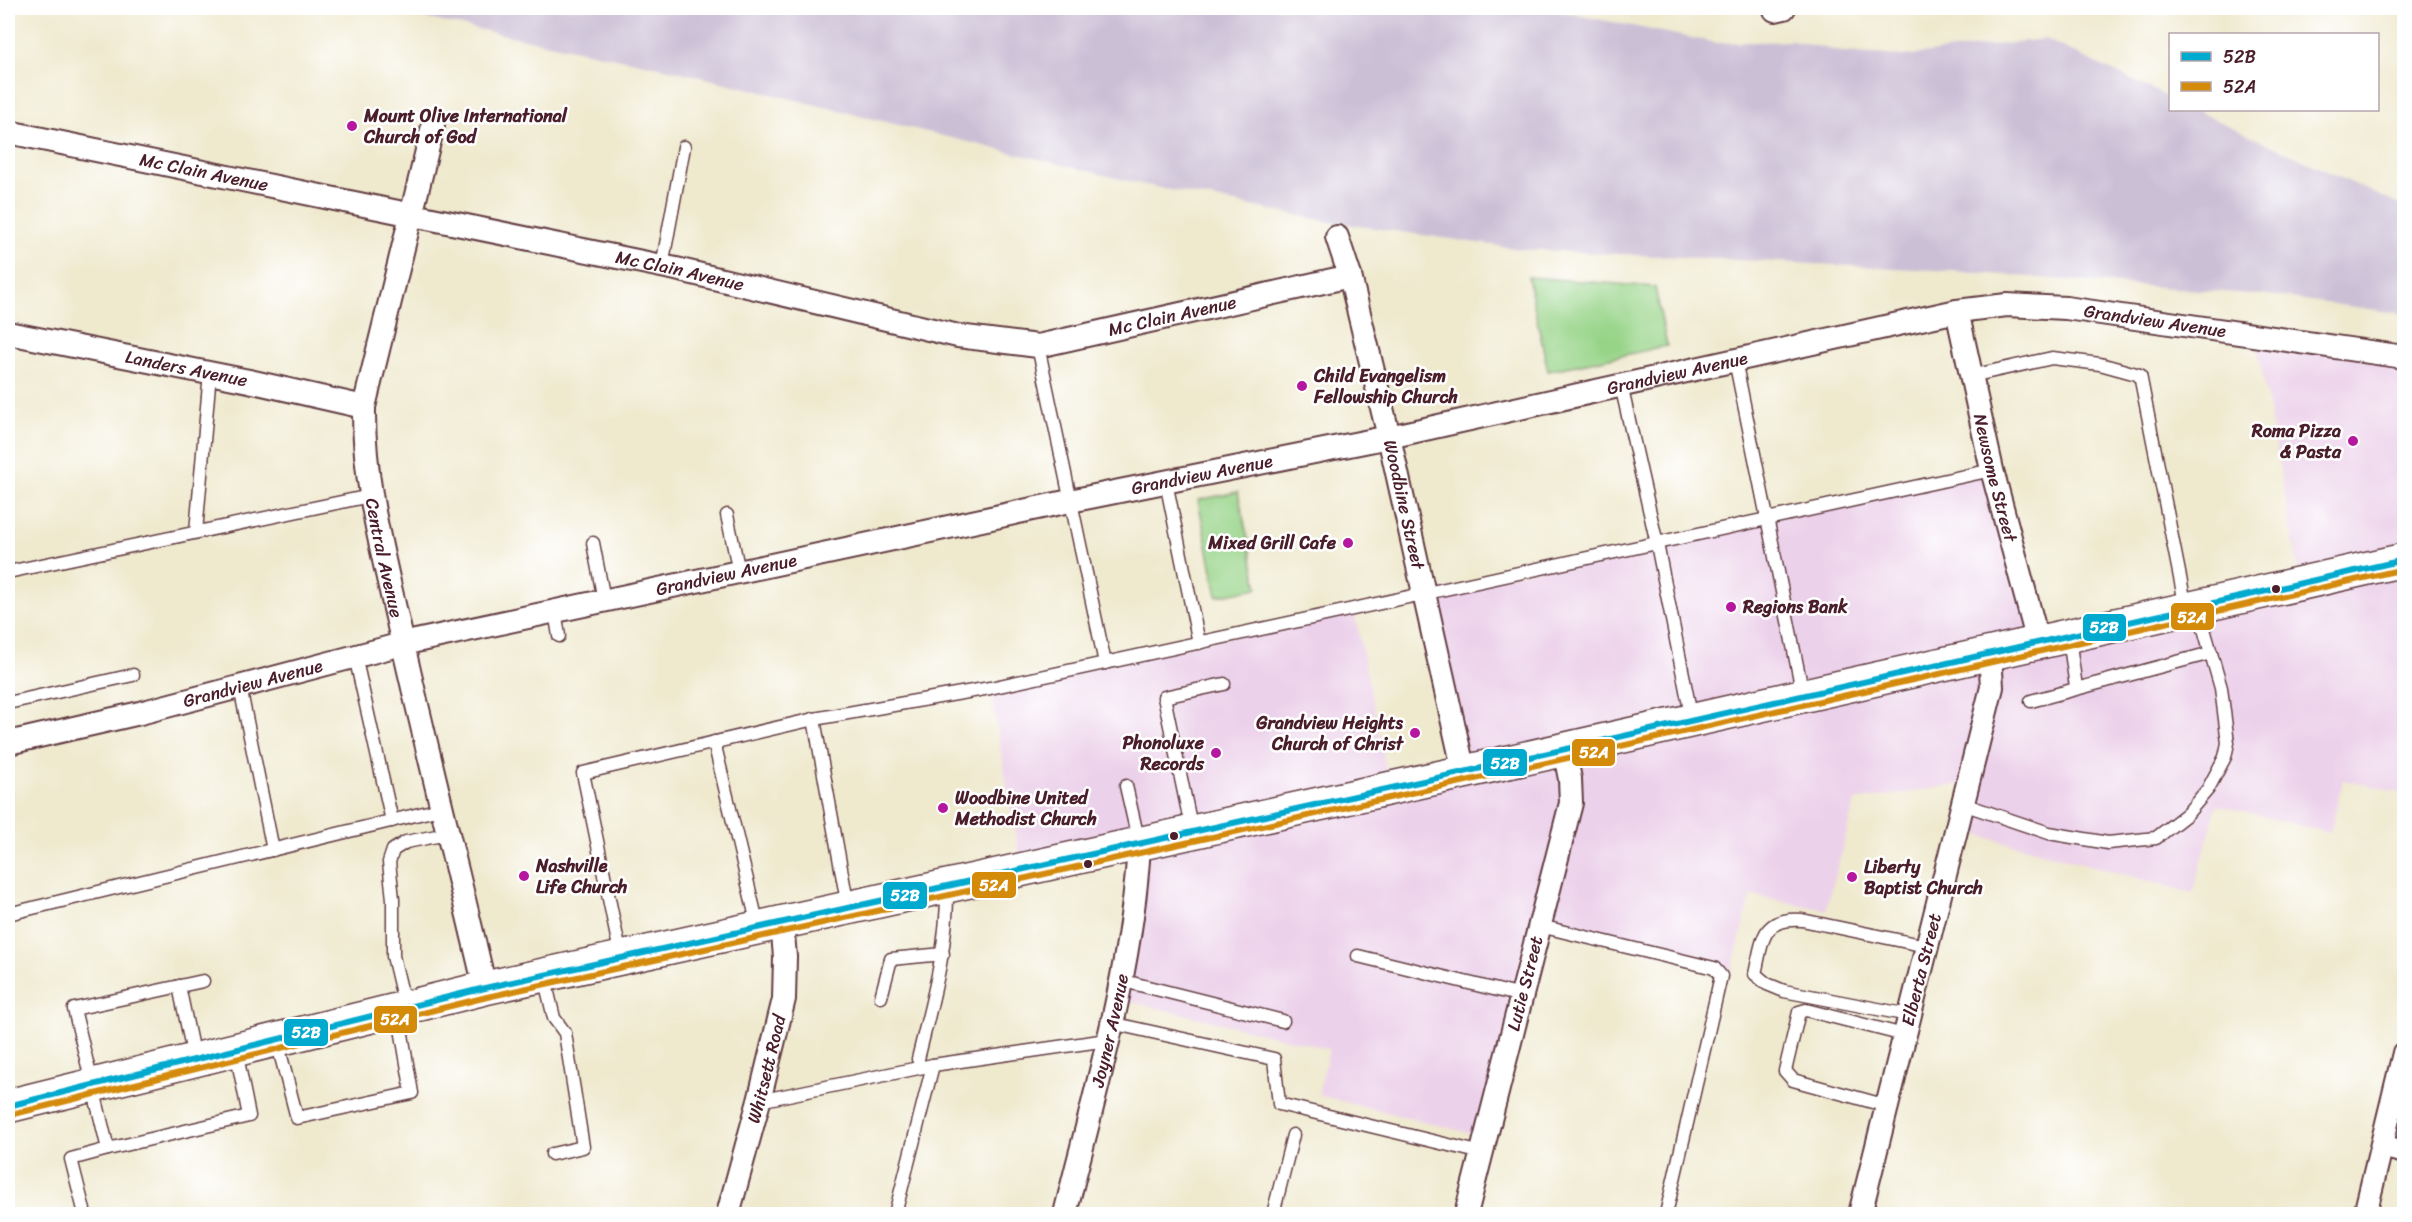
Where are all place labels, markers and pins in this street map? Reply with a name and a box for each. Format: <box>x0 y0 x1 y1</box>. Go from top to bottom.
place label: Mount Olive International Church of God <box>363 100 568 153</box>
marker: Mount Olive International Church of God <box>345 119 359 133</box>
place label: Child Evangelism Fellowship Church <box>1313 360 1458 413</box>
marker: Child Evangelism Fellowship Church <box>1295 379 1309 393</box>
place label: Roma Pizza & Pasta <box>2251 415 2342 468</box>
marker: Roma Pizza & Pasta <box>2346 434 2360 448</box>
place label: Mixed Grill Cafe <box>1207 527 1337 559</box>
marker: Mixed Grill Cafe <box>1341 536 1355 550</box>
unlabelled marker <box>2270 583 2282 595</box>
place label: Regions Bank <box>1742 591 1848 623</box>
marker: Regions Bank <box>1724 600 1738 614</box>
place label: Grandview Heights Church of Christ <box>1255 707 1405 760</box>
marker: Grandview Heights Church of Christ <box>1408 726 1422 740</box>
place label: Phonoluxe Records <box>1122 727 1205 780</box>
marker: Phonoluxe Records <box>1209 746 1223 760</box>
place label: Woodbine United Methodist Church <box>954 782 1097 835</box>
marker: Woodbine United Methodist Church <box>936 801 950 815</box>
unlabelled marker <box>1168 830 1180 842</box>
place label: Nashville Life Church <box>535 850 628 903</box>
place label: Liberty Baptist Church <box>1864 851 1983 904</box>
unlabelled marker <box>1082 858 1094 870</box>
marker: Nashville Life Church <box>517 869 531 883</box>
marker: Liberty Baptist Church <box>1845 870 1859 884</box>

